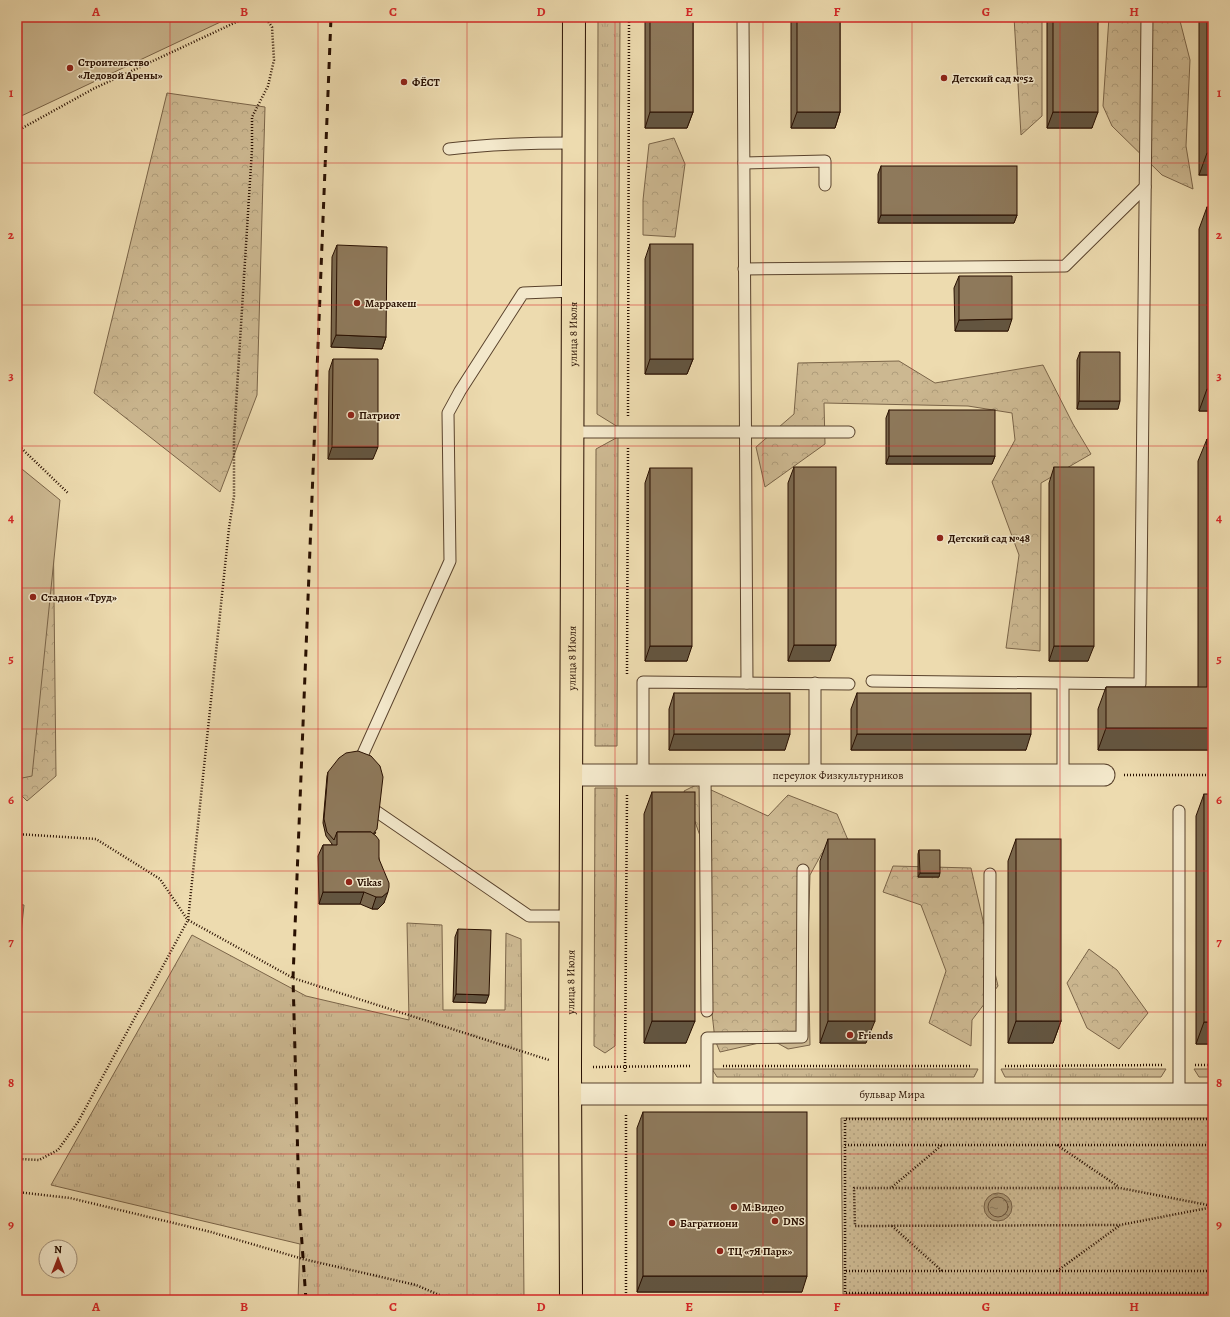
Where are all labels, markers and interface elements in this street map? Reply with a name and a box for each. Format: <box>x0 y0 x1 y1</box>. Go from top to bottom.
text: A <box>91 3 101 20</box>
text: B <box>240 3 248 20</box>
text: C <box>389 3 397 20</box>
text: D <box>536 3 546 20</box>
text: E <box>685 3 693 20</box>
text: F <box>834 3 841 20</box>
text: G <box>982 3 990 20</box>
text: H <box>1129 3 1139 20</box>
place label: Строительство «Ледовой Арены» <box>78 55 163 83</box>
marker: Строительство «Ледовой Арены» <box>65 63 75 73</box>
place label: Детский сад №52 <box>952 71 1034 86</box>
marker: Детский сад №52 <box>939 73 949 83</box>
place label: ФЁСТ <box>412 75 440 90</box>
marker: ФЁСТ <box>399 77 409 87</box>
text: 1 <box>9 84 14 101</box>
text: 1 <box>1217 84 1222 101</box>
text: 2 <box>8 226 15 243</box>
text: 2 <box>1216 226 1223 243</box>
place label: Марракеш <box>365 296 416 311</box>
marker: Марракеш <box>352 298 362 308</box>
street label: улица 8 Июля <box>565 302 580 367</box>
text: 3 <box>8 367 14 384</box>
text: 3 <box>1216 367 1222 384</box>
place label: Патриот <box>359 408 400 423</box>
marker: Патриот <box>346 410 356 420</box>
text: 4 <box>8 509 14 526</box>
text: 4 <box>1216 509 1222 526</box>
place label: Детский сад №48 <box>948 531 1030 546</box>
marker: Детский сад №48 <box>935 533 945 543</box>
place label: Стадион «Труд» <box>41 590 117 605</box>
marker: Стадион «Труд» <box>28 592 38 602</box>
street label: улица 8 Июля <box>564 626 579 691</box>
text: 5 <box>8 650 14 667</box>
text: 5 <box>1216 650 1222 667</box>
street label: переулок Физкультурников <box>773 768 903 783</box>
text: 6 <box>8 791 14 808</box>
text: 6 <box>1216 791 1222 808</box>
place label: Vikas <box>356 875 382 890</box>
marker: Vikas <box>344 877 354 887</box>
text: 7 <box>8 933 14 950</box>
text: 7 <box>1216 933 1222 950</box>
street label: улица 8 Июля <box>563 950 578 1015</box>
place label: Friends <box>858 1028 894 1043</box>
marker: Friends <box>845 1030 855 1040</box>
text: 8 <box>8 1074 14 1091</box>
text: 8 <box>1216 1074 1222 1091</box>
street label: бульвар Мира <box>859 1087 926 1102</box>
place label: М.Видео <box>742 1200 784 1215</box>
marker: М.Видео <box>729 1202 739 1212</box>
place label: DNS <box>783 1214 805 1229</box>
text: 9 <box>8 1216 14 1233</box>
place label: Багратиони <box>680 1216 739 1231</box>
marker: DNS <box>770 1216 780 1226</box>
text: 9 <box>1216 1216 1222 1233</box>
marker: Багратиони <box>667 1218 677 1228</box>
north arrow <box>38 1239 78 1279</box>
text: N <box>54 1242 62 1257</box>
place label: ТЦ «7Я Парк» <box>728 1244 793 1259</box>
marker: ТЦ «7Я Парк» <box>715 1246 725 1256</box>
text: A <box>91 1298 101 1315</box>
text: B <box>240 1298 248 1315</box>
text: C <box>389 1298 397 1315</box>
text: D <box>536 1298 546 1315</box>
text: E <box>685 1298 693 1315</box>
text: F <box>834 1298 841 1315</box>
text: G <box>982 1298 990 1315</box>
text: H <box>1129 1298 1139 1315</box>

